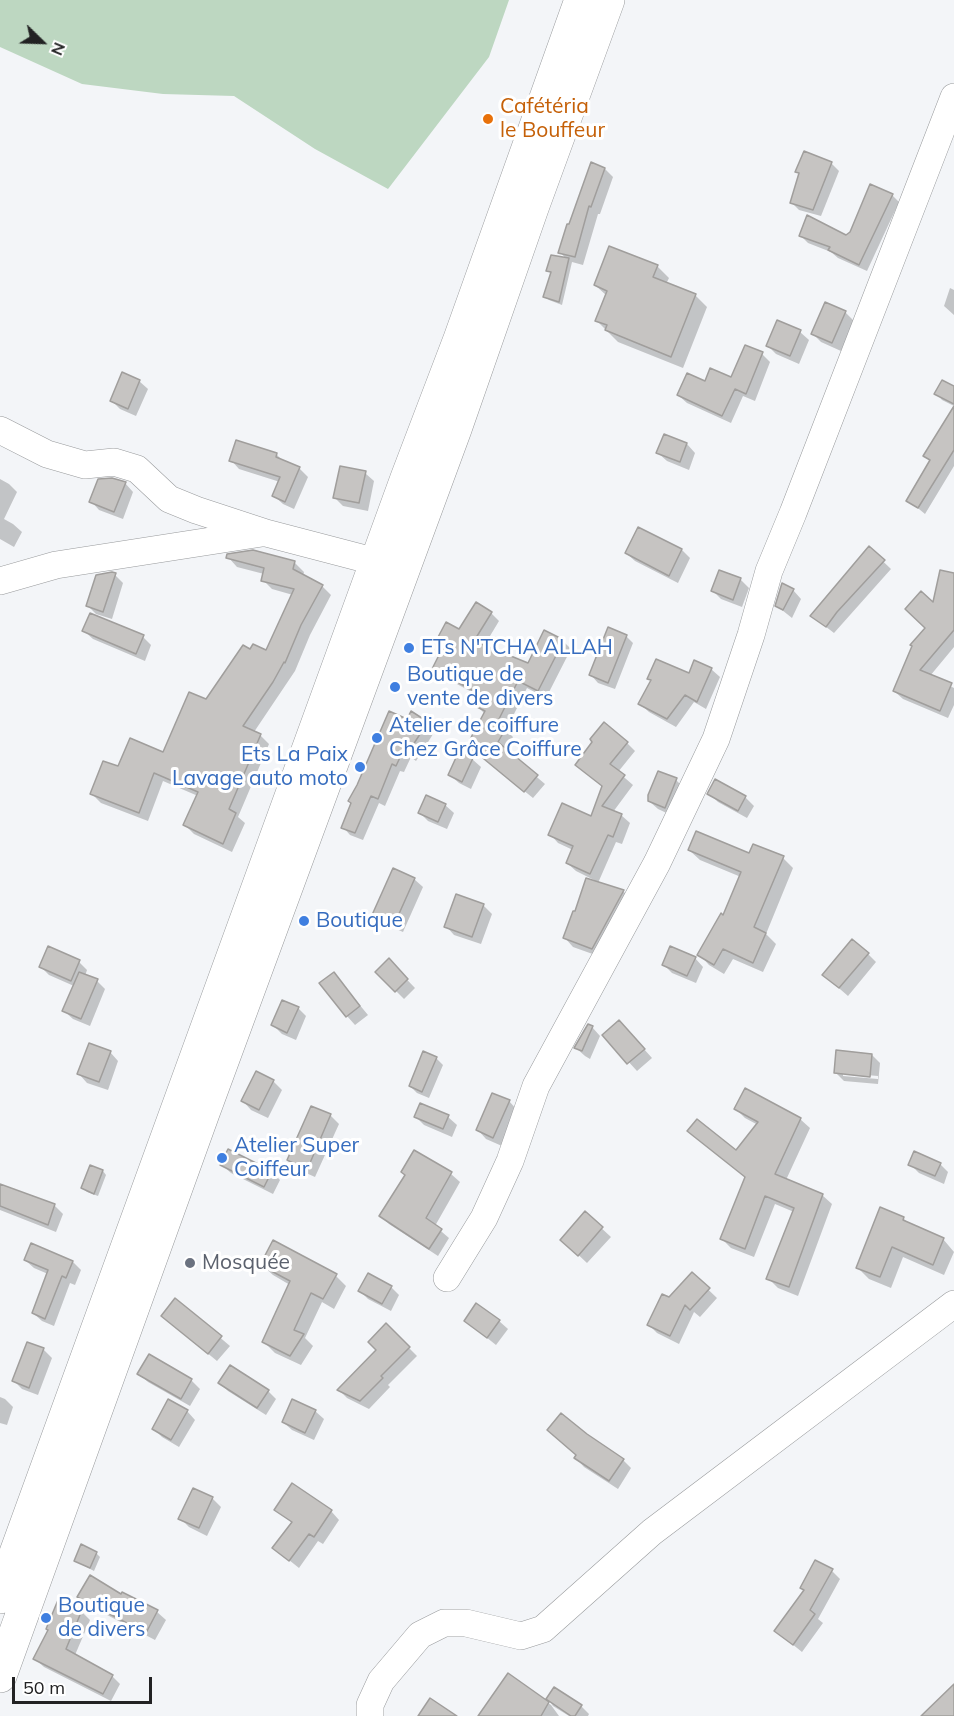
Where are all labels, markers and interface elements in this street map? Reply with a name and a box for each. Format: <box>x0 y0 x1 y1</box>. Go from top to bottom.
north arrow <box>12 12 72 72</box>
text: N <box>47 40 70 59</box>
place label: Cafétéria le Bouffeur <box>500 94 605 144</box>
marker: Cafétéria le Bouffeur <box>481 112 495 126</box>
place label: ETs N'TCHA ALLAH <box>421 635 613 661</box>
marker: ETs N'TCHA ALLAH <box>402 641 416 655</box>
place label: Boutique de vente de divers <box>407 662 553 712</box>
marker: Boutique de vente de divers <box>388 680 402 694</box>
place label: Atelier de coiffure Chez Grâce Coiffure <box>389 713 582 763</box>
marker: Atelier de coiffure Chez Grâce Coiffure <box>370 731 384 745</box>
place label: Ets La Paix Lavage auto moto <box>172 742 348 792</box>
marker: Ets La Paix Lavage auto moto <box>353 760 367 774</box>
place label: Boutique <box>316 908 403 934</box>
marker: Boutique <box>297 914 311 928</box>
place label: Atelier Super Coiffeur <box>234 1133 359 1183</box>
marker: Atelier Super Coiffeur <box>215 1151 229 1165</box>
place label: Mosquée <box>202 1250 290 1276</box>
marker: Mosquée <box>183 1256 197 1270</box>
place label: Boutique de divers <box>58 1593 145 1643</box>
marker: Boutique de divers <box>39 1611 53 1625</box>
scale bar <box>15 1665 154 1703</box>
text: 50 m <box>23 1676 65 1699</box>

